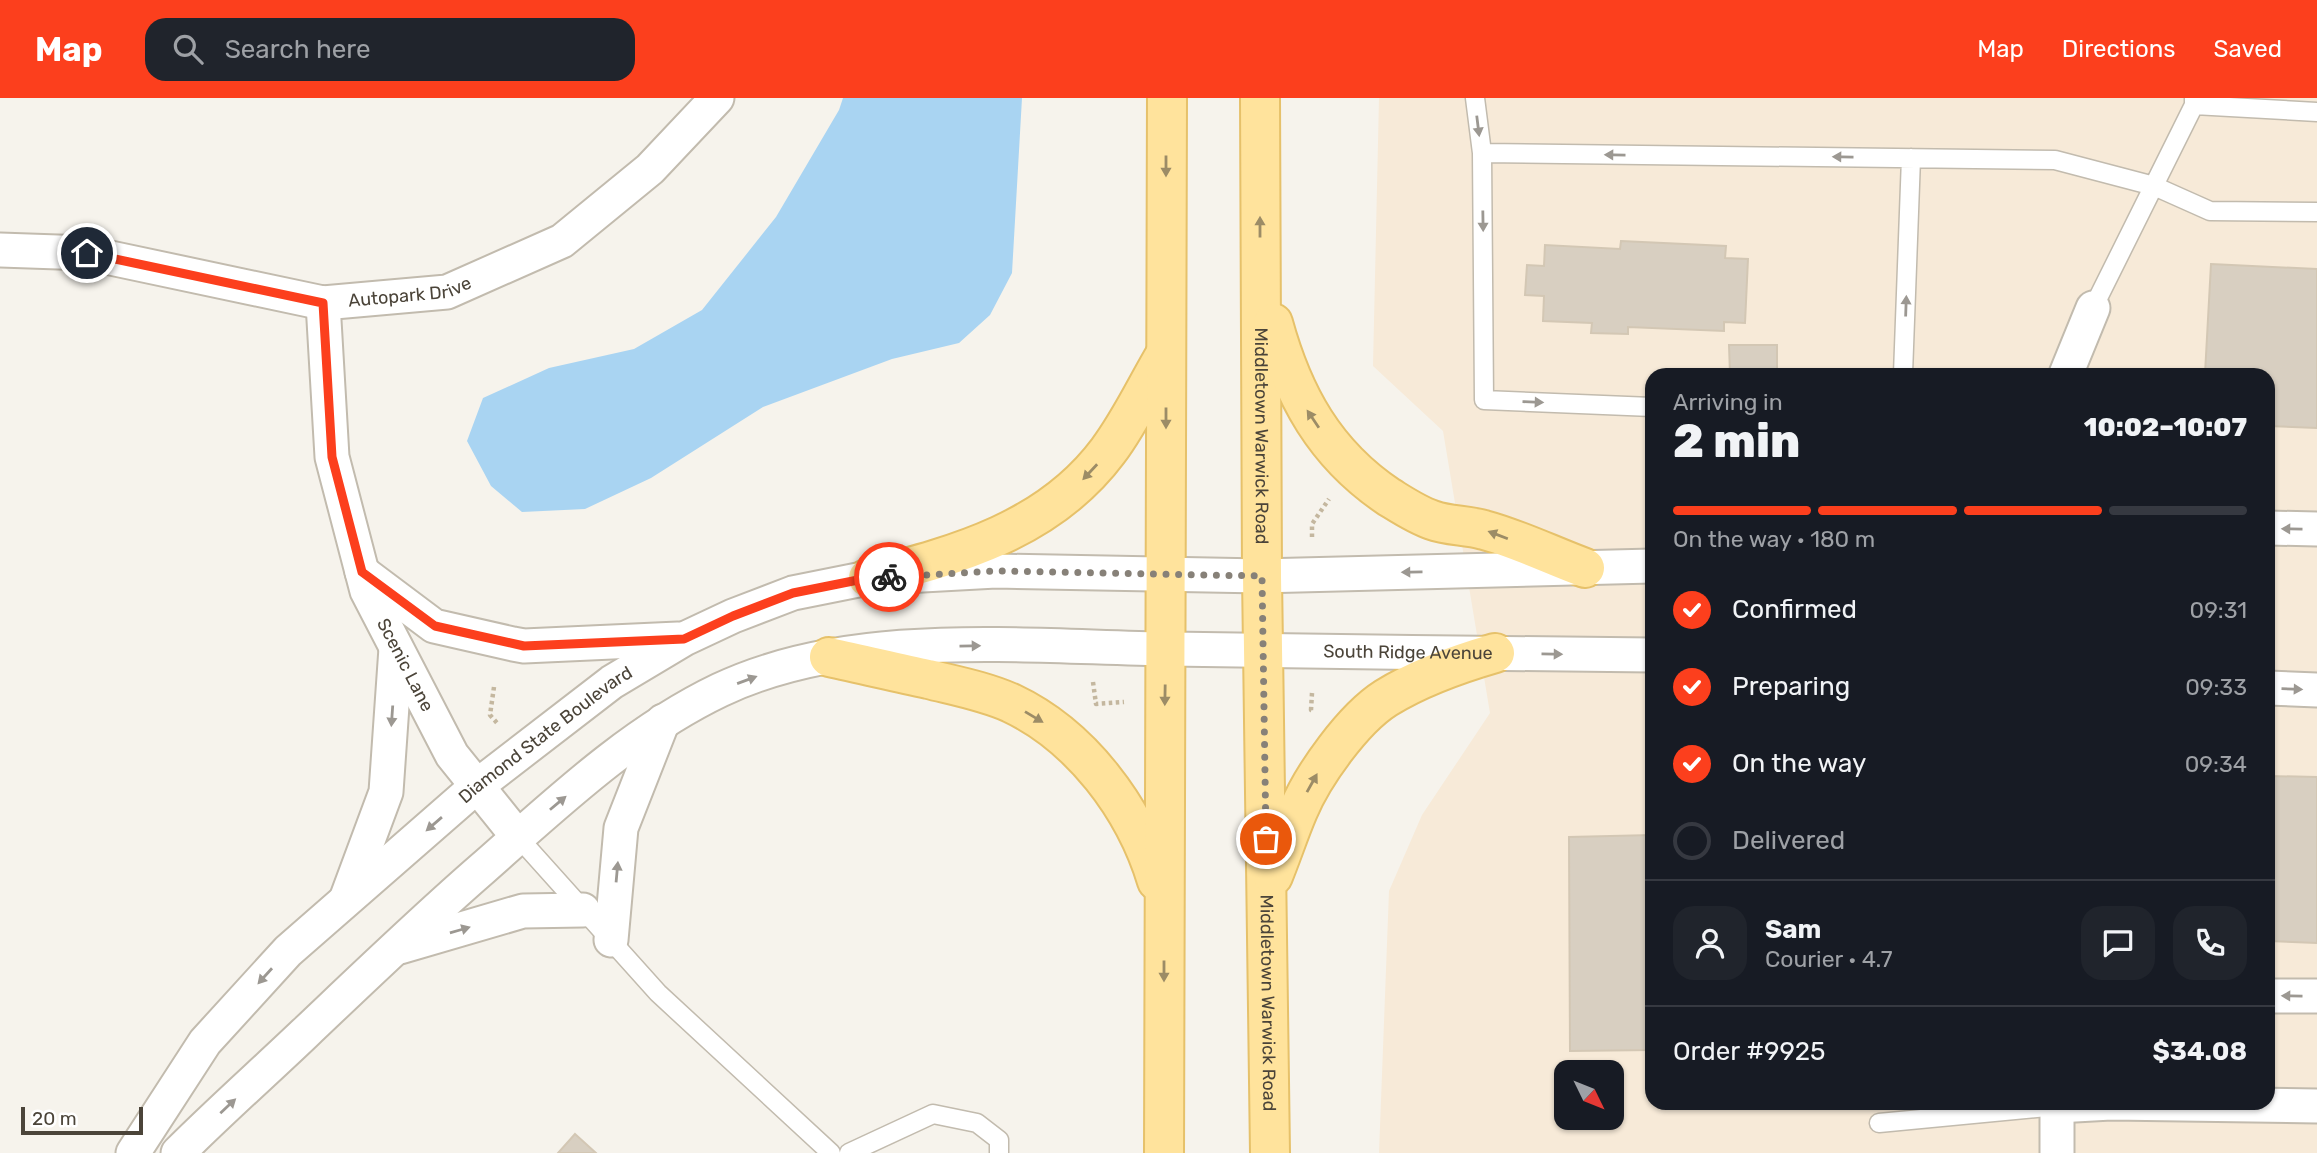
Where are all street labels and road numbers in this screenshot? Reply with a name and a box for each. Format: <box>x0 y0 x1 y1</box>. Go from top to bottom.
street label: Autopark Drive <box>347 272 475 312</box>
street label: Middletown Warwick Road <box>1250 327 1273 544</box>
street label: Scenic Lane <box>372 615 439 715</box>
street label: South Ridge Avenue <box>1323 640 1493 664</box>
street label: Diamond State Boulevard <box>454 661 636 808</box>
street label: Middletown Warwick Road <box>1255 894 1280 1112</box>

